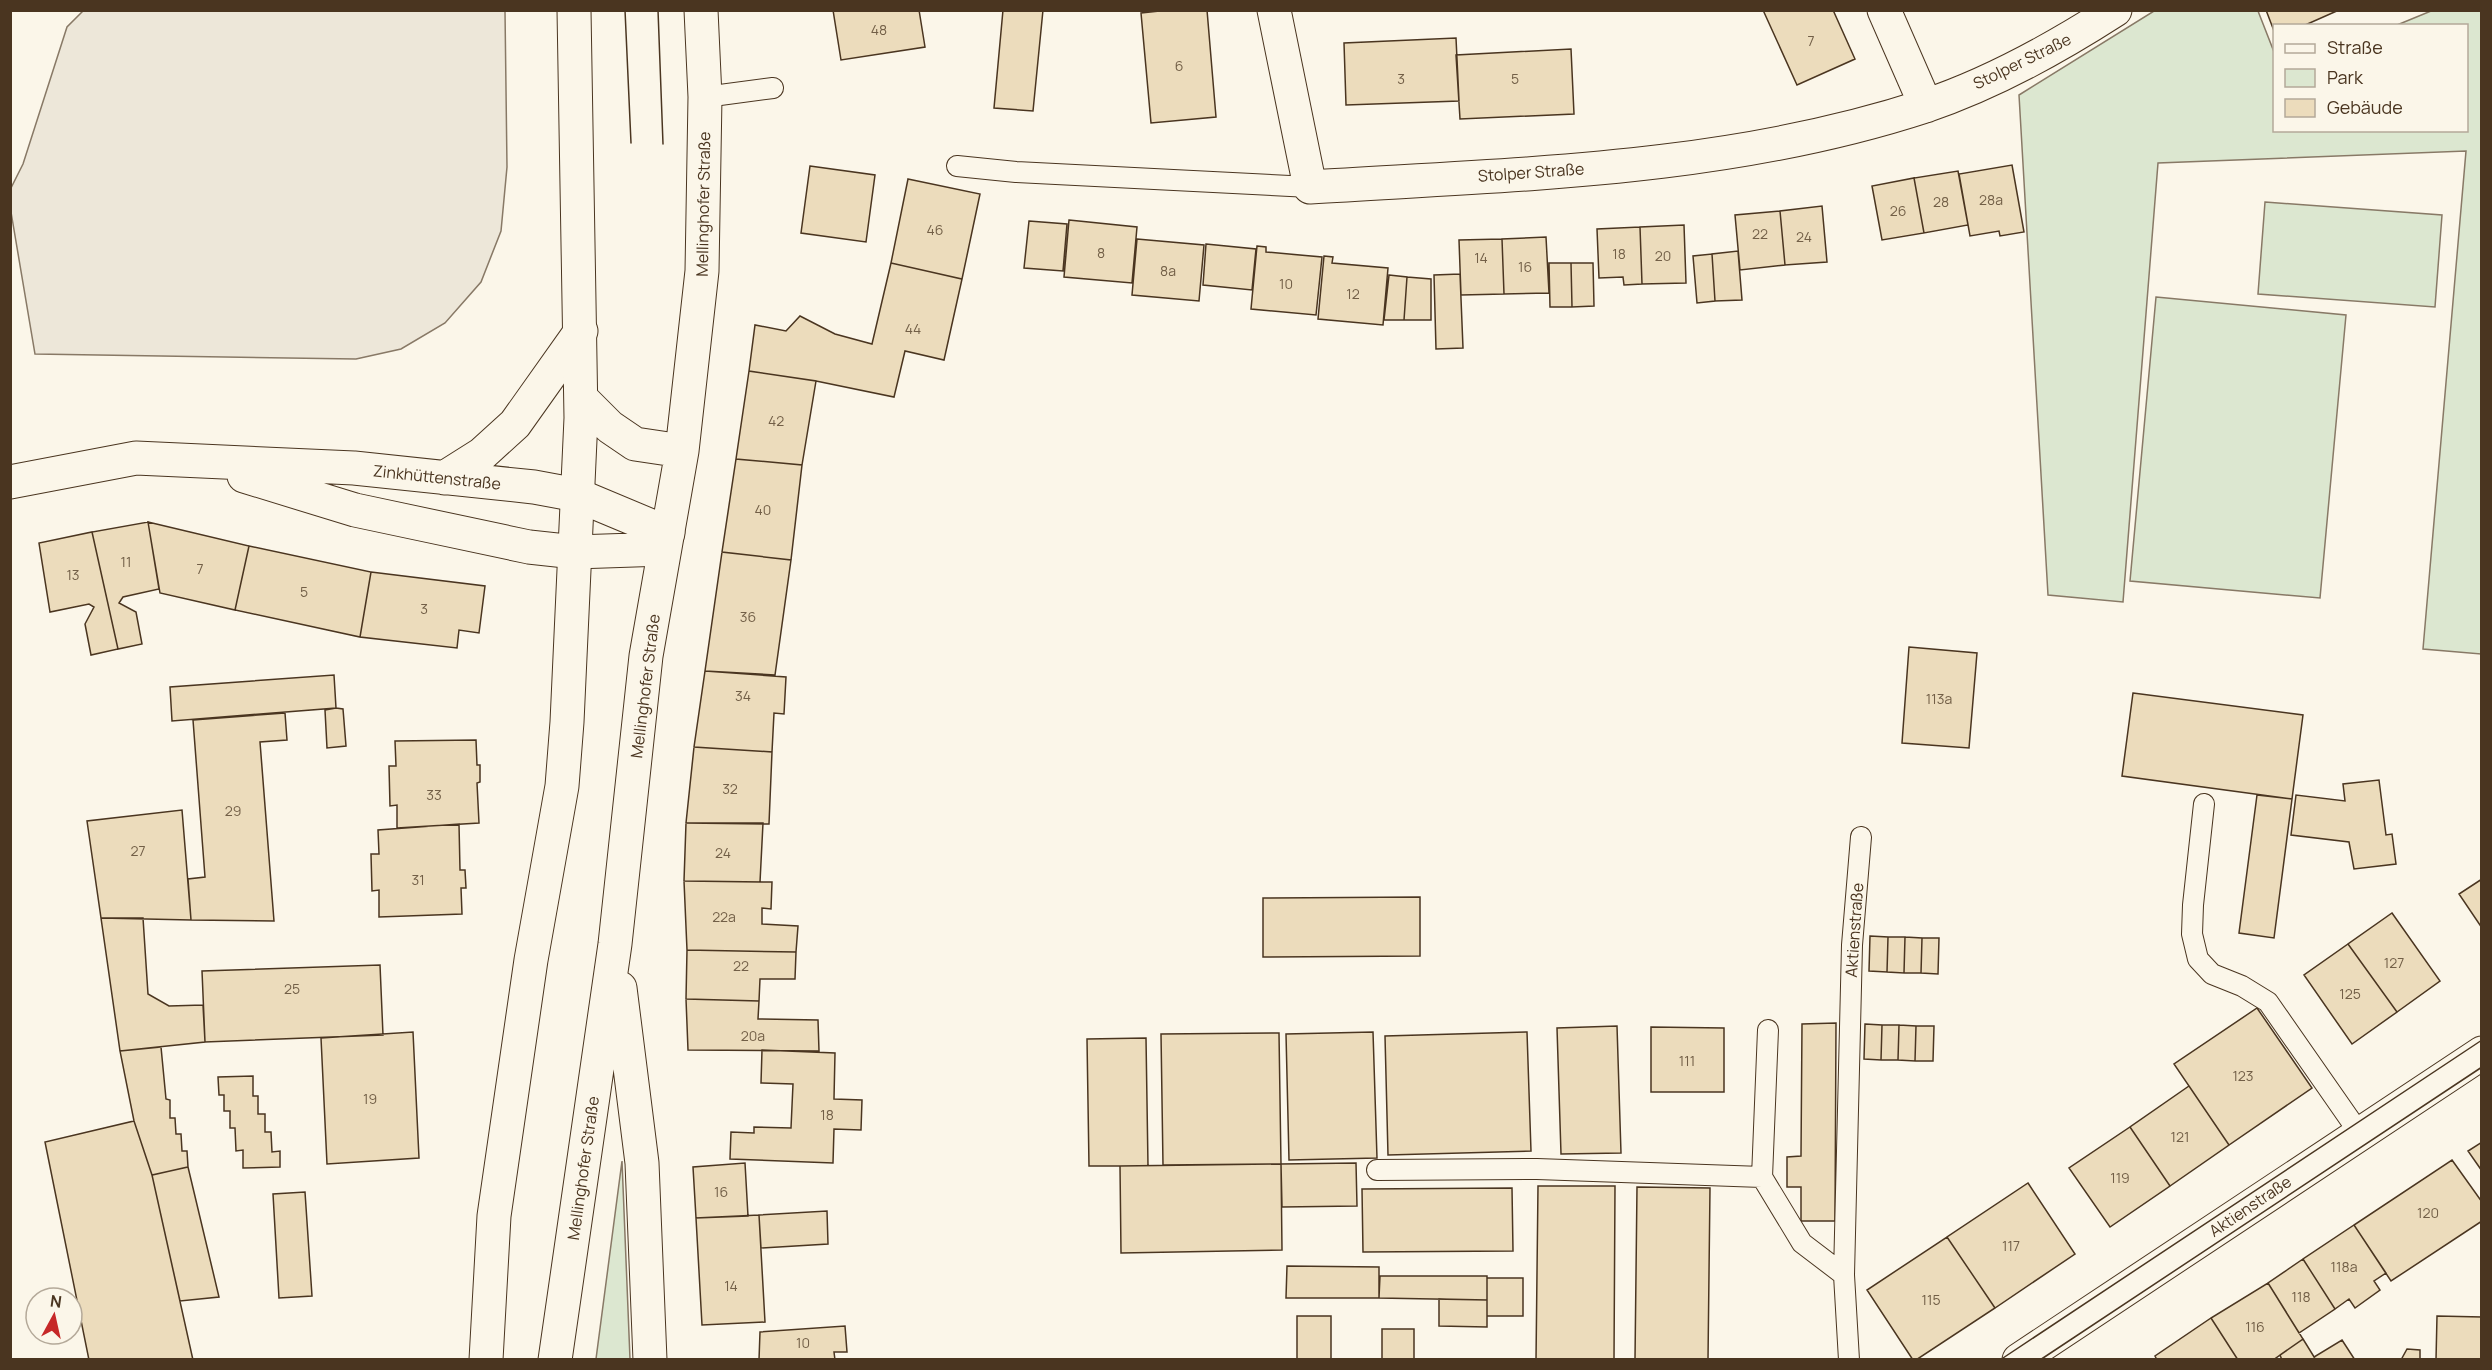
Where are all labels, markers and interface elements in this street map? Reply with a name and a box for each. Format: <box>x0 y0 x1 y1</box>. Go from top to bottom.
house number: 48 <box>871 20 887 39</box>
legend <box>2273 24 2468 132</box>
street label: Stolper Straße <box>1969 28 2075 94</box>
house number: 7 <box>1807 31 1815 50</box>
text: Straße <box>2327 35 2383 59</box>
house number: 6 <box>1175 56 1183 75</box>
text: Park <box>2327 65 2364 89</box>
house number: 3 <box>1397 69 1405 88</box>
house number: 5 <box>1511 69 1519 88</box>
text: Gebäude <box>2327 95 2403 119</box>
street label: Mellinghofer Straße <box>691 131 715 277</box>
street label: Stolper Straße <box>1477 157 1585 187</box>
house number: 28a <box>1979 190 2003 209</box>
house number: 28 <box>1933 192 1949 211</box>
house number: 26 <box>1890 201 1906 220</box>
house number: 46 <box>927 220 943 239</box>
house number: 22 <box>1752 224 1768 243</box>
house number: 24 <box>1796 227 1812 246</box>
house number: 8 <box>1097 243 1105 262</box>
house number: 18 <box>1612 244 1626 263</box>
house number: 20 <box>1655 246 1671 265</box>
house number: 14 <box>1474 248 1488 267</box>
house number: 16 <box>1518 257 1532 276</box>
house number: 8a <box>1160 261 1176 280</box>
house number: 10 <box>1279 274 1293 293</box>
house number: 12 <box>1346 284 1360 303</box>
house number: 44 <box>905 319 921 338</box>
house number: 42 <box>768 411 784 430</box>
street label: Zinkhüttenstraße <box>372 459 502 495</box>
house number: 40 <box>755 500 771 519</box>
house number: 11 <box>121 552 131 571</box>
house number: 7 <box>196 559 204 578</box>
house number: 13 <box>66 565 80 584</box>
house number: 5 <box>300 582 308 601</box>
house number: 3 <box>420 599 428 618</box>
house number: 36 <box>740 607 756 626</box>
street label: Mellinghofer Straße <box>625 613 665 759</box>
house number: 34 <box>735 686 751 705</box>
house number: 113a <box>1926 689 1952 708</box>
house number: 32 <box>722 779 738 798</box>
house number: 33 <box>426 785 442 804</box>
house number: 29 <box>225 801 241 820</box>
house number: 27 <box>130 841 146 860</box>
house number: 24 <box>715 843 731 862</box>
house number: 31 <box>411 870 425 889</box>
street label: Aktienstraße <box>1840 882 1868 978</box>
house number: 22a <box>712 907 736 926</box>
house number: 127 <box>2384 953 2404 972</box>
house number: 22 <box>733 956 749 975</box>
house number: 25 <box>284 979 300 998</box>
house number: 125 <box>2339 984 2361 1003</box>
house number: 20a <box>741 1026 765 1045</box>
house number: 111 <box>1679 1051 1695 1070</box>
house number: 123 <box>2232 1066 2254 1085</box>
house number: 19 <box>363 1089 377 1108</box>
street label: Mellinghofer Straße <box>562 1095 604 1241</box>
house number: 18 <box>820 1105 834 1124</box>
house number: 121 <box>2171 1127 2189 1146</box>
house number: 119 <box>2110 1168 2130 1187</box>
street label: Aktienstraße <box>2205 1170 2295 1242</box>
house number: 16 <box>714 1182 728 1201</box>
house number: 120 <box>2417 1203 2439 1222</box>
house number: 117 <box>2002 1236 2020 1255</box>
house number: 118a <box>2331 1257 2357 1276</box>
house number: 14 <box>724 1276 738 1295</box>
north arrow <box>24 1286 84 1346</box>
house number: 118 <box>2291 1287 2311 1306</box>
text: N <box>49 1289 63 1313</box>
house number: 115 <box>1921 1290 1941 1309</box>
house number: 116 <box>2245 1317 2265 1336</box>
house number: 10 <box>796 1333 810 1352</box>

